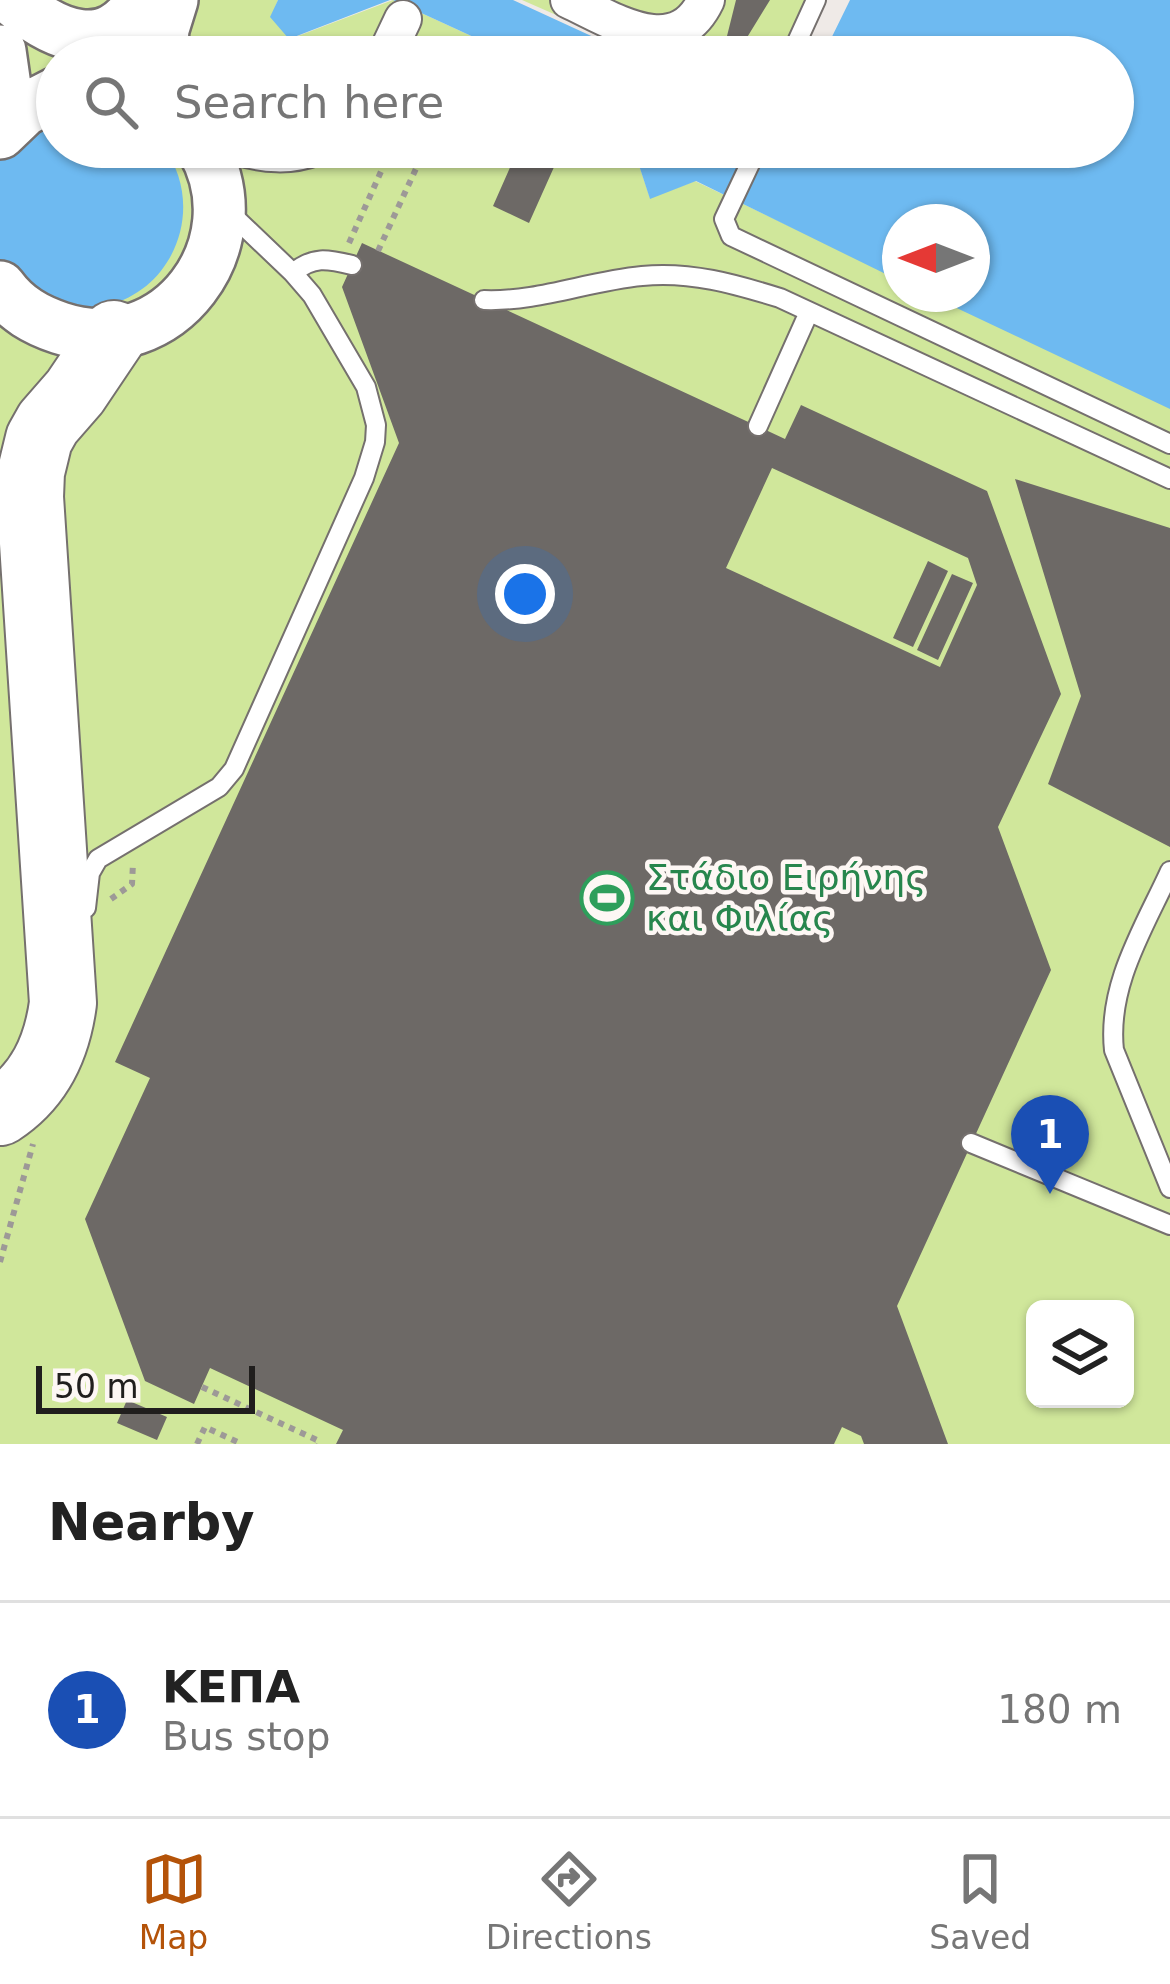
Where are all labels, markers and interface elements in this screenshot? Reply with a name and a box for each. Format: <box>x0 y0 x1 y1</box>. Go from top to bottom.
search box <box>36 36 1134 168</box>
icon: search <box>78 69 144 135</box>
text: Search here <box>174 76 444 129</box>
north arrow <box>882 204 990 312</box>
your location <box>495 564 555 624</box>
place label: Στάδιο Ειρήνης και Φιλίας <box>646 857 926 939</box>
sports icon: Στάδιο Ειρήνης και Φιλίας <box>579 870 635 926</box>
pin: 1 <box>1011 1095 1089 1194</box>
map controls <box>1026 1300 1134 1408</box>
button: layers <box>1026 1300 1134 1408</box>
scale bar <box>36 1360 255 1413</box>
text: 50 m <box>54 1367 139 1406</box>
text: Nearby <box>48 1493 255 1552</box>
text: ΚΕΠΑ <box>162 1661 300 1714</box>
text: 1 <box>73 1687 101 1732</box>
text: 180 m <box>997 1687 1122 1732</box>
text: Bus stop <box>162 1714 330 1759</box>
tab: Map <box>139 1846 208 1957</box>
tab: Directions <box>486 1846 652 1957</box>
tab: Saved <box>929 1846 1031 1957</box>

